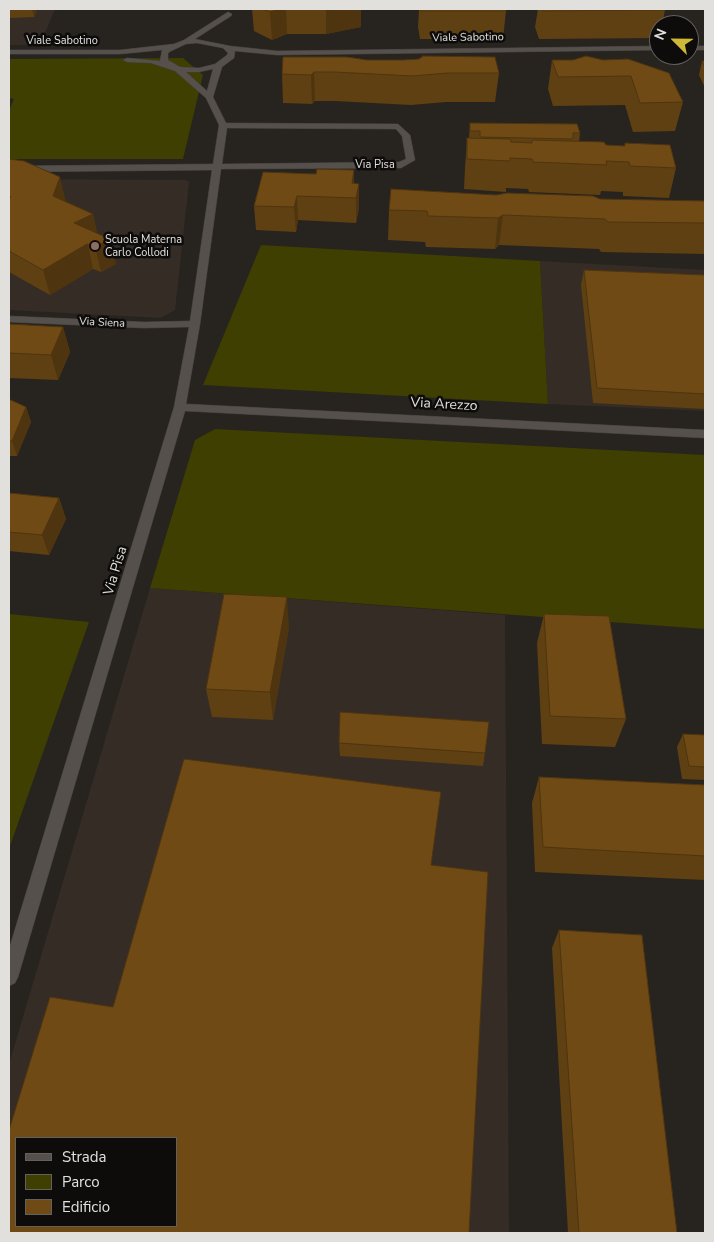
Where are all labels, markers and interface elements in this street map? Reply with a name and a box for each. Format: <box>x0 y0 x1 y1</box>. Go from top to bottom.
north arrow <box>649 15 699 65</box>
text: N <box>650 26 671 43</box>
street label: Viale Sabotino <box>432 31 504 45</box>
street label: Viale Sabotino <box>26 34 98 48</box>
street label: Via Pisa <box>355 158 395 172</box>
place label: Scuola Materna Carlo Collodi <box>105 233 182 259</box>
marker: Scuola Materna Carlo Collodi <box>89 240 101 252</box>
street label: Via Siena <box>79 315 125 331</box>
street label: Via Arezzo <box>410 395 478 415</box>
street label: Via Pisa <box>101 545 131 597</box>
legend <box>15 1137 178 1227</box>
text: Strada <box>62 1147 106 1167</box>
text: Parco <box>62 1172 100 1192</box>
text: Edificio <box>62 1197 110 1217</box>

